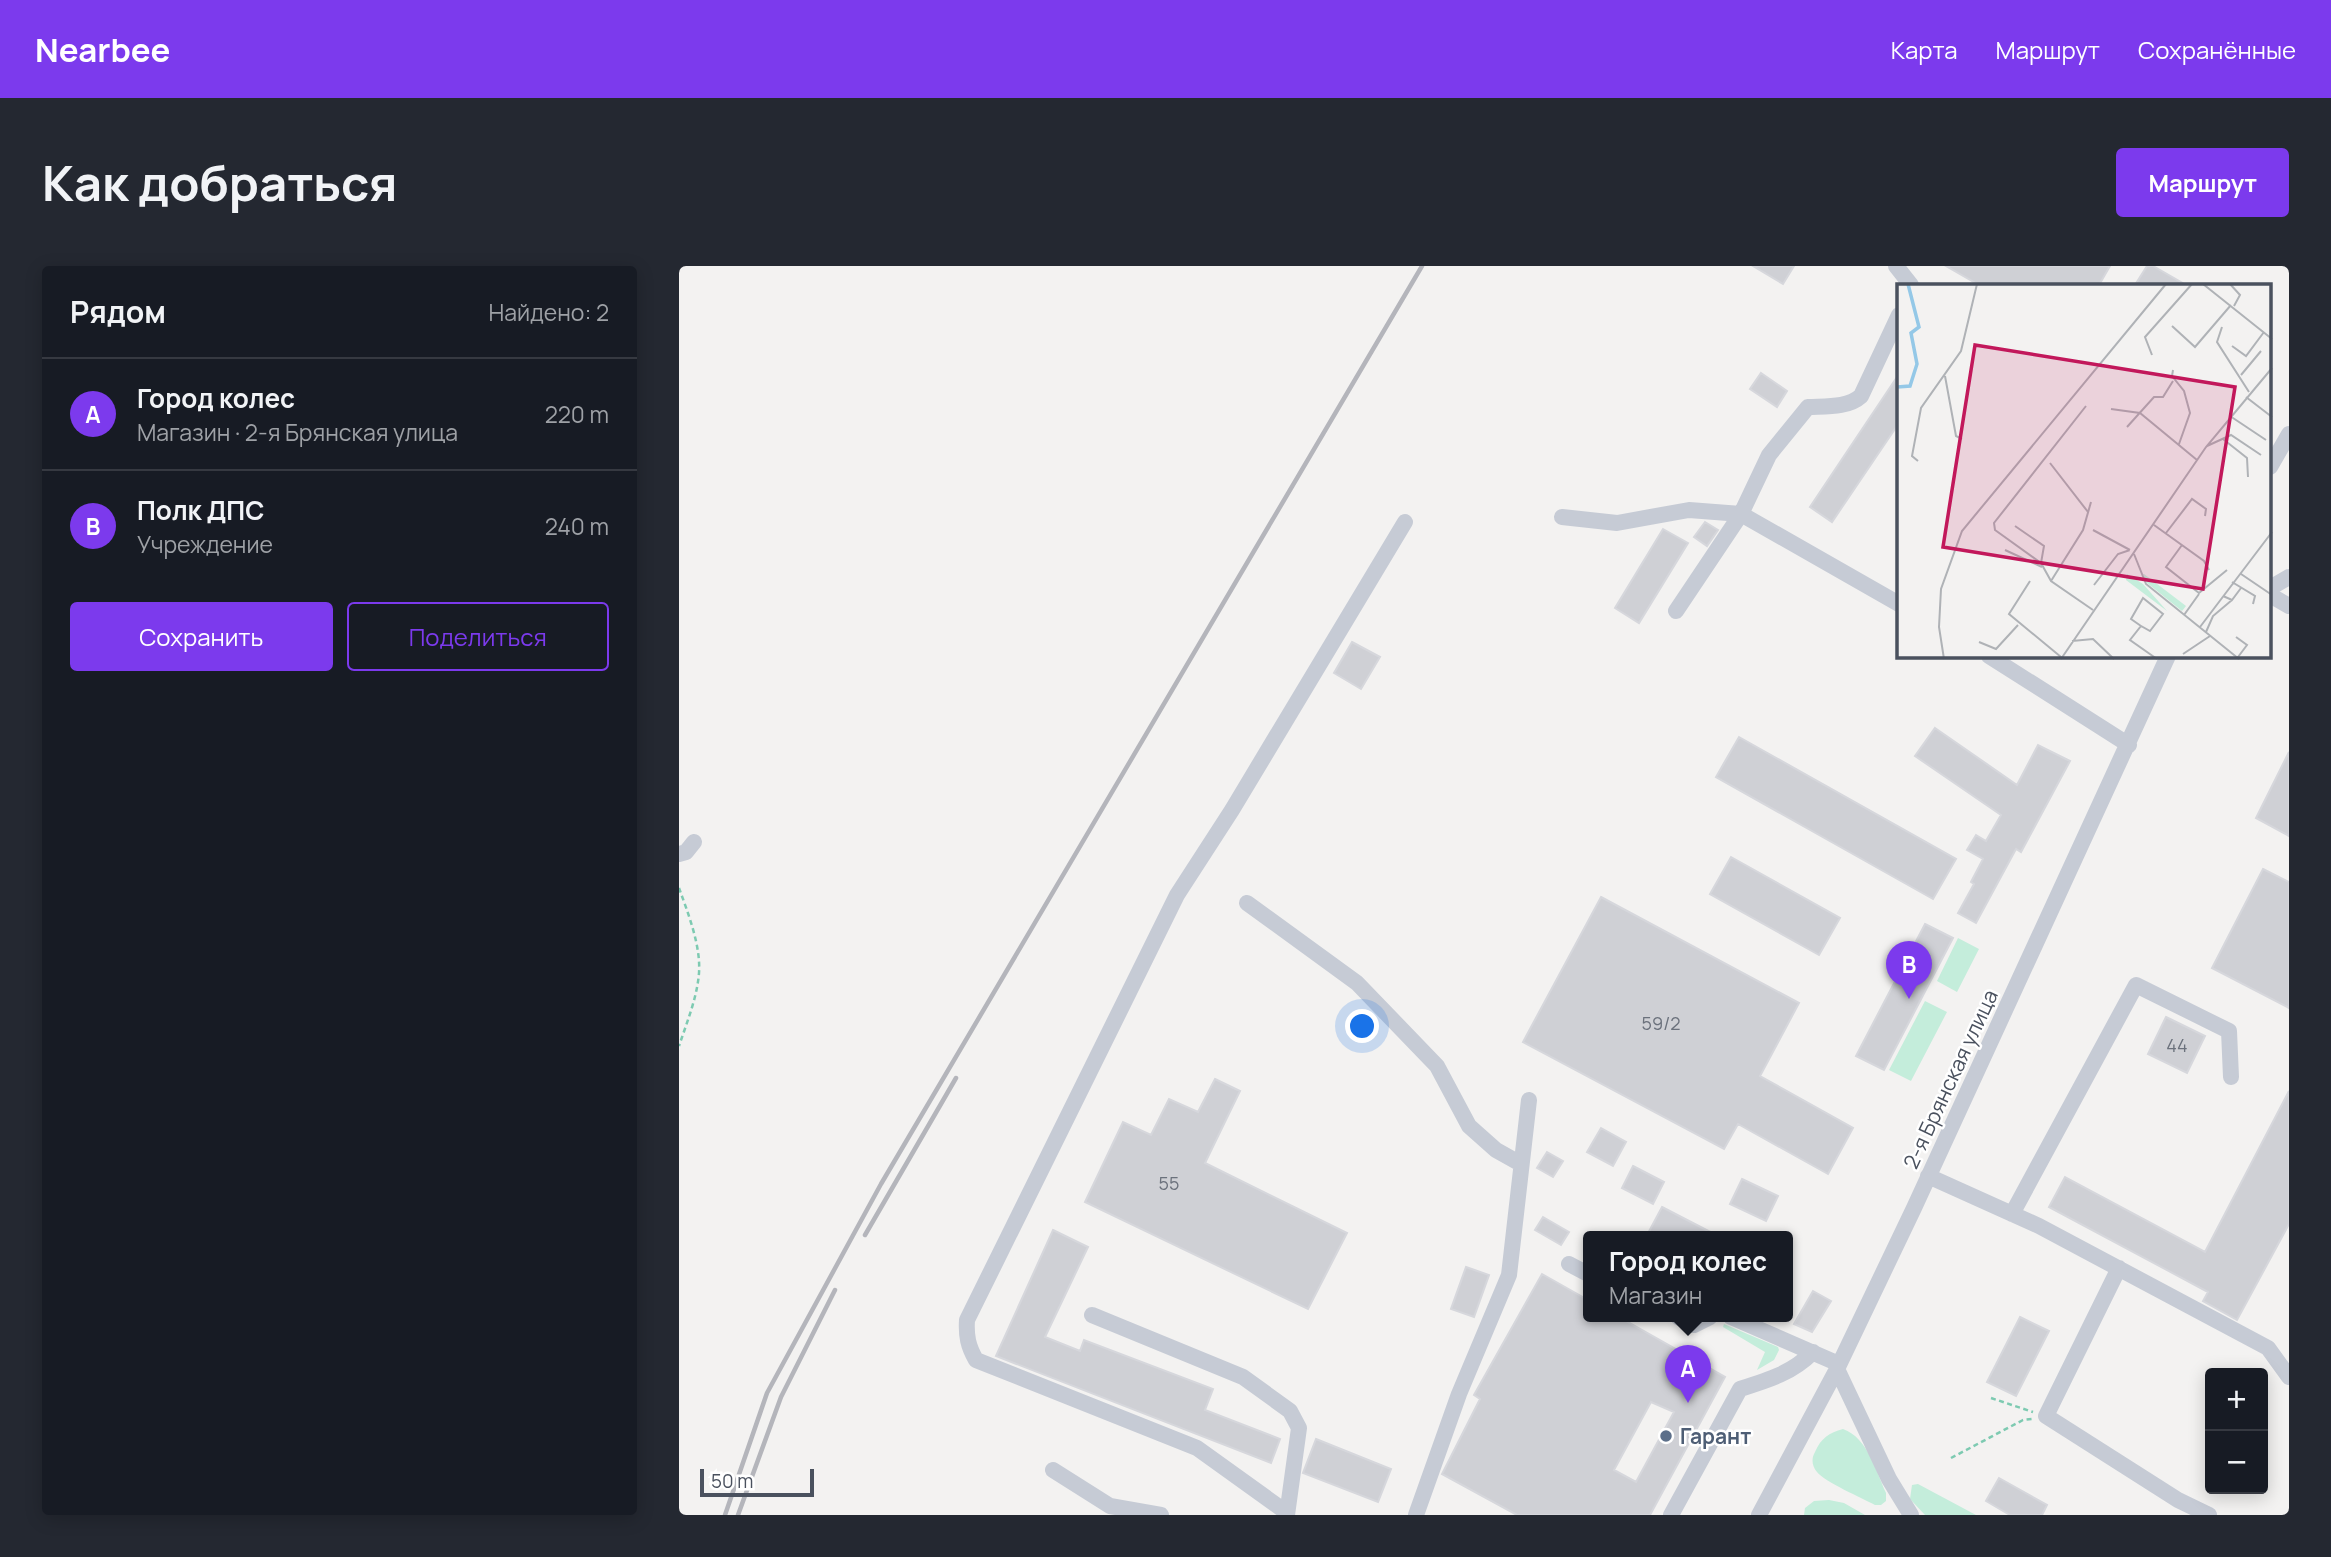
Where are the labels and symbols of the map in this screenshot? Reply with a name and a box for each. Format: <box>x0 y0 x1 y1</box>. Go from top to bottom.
inset map <box>1897 284 2271 658</box>
pin: B <box>1886 941 1932 999</box>
street label: 2-я Брянская улица <box>1896 985 2004 1173</box>
your location <box>1345 1009 1379 1043</box>
house number: 59/2 <box>1642 1011 1680 1035</box>
house number: 44 <box>2166 1033 2188 1057</box>
house number: 55 <box>1159 1171 1179 1195</box>
pin: A <box>1665 1345 1711 1403</box>
place label: Гарант <box>1680 1422 1751 1450</box>
marker: Гарант <box>1658 1428 1674 1444</box>
scale bar <box>700 1466 814 1498</box>

